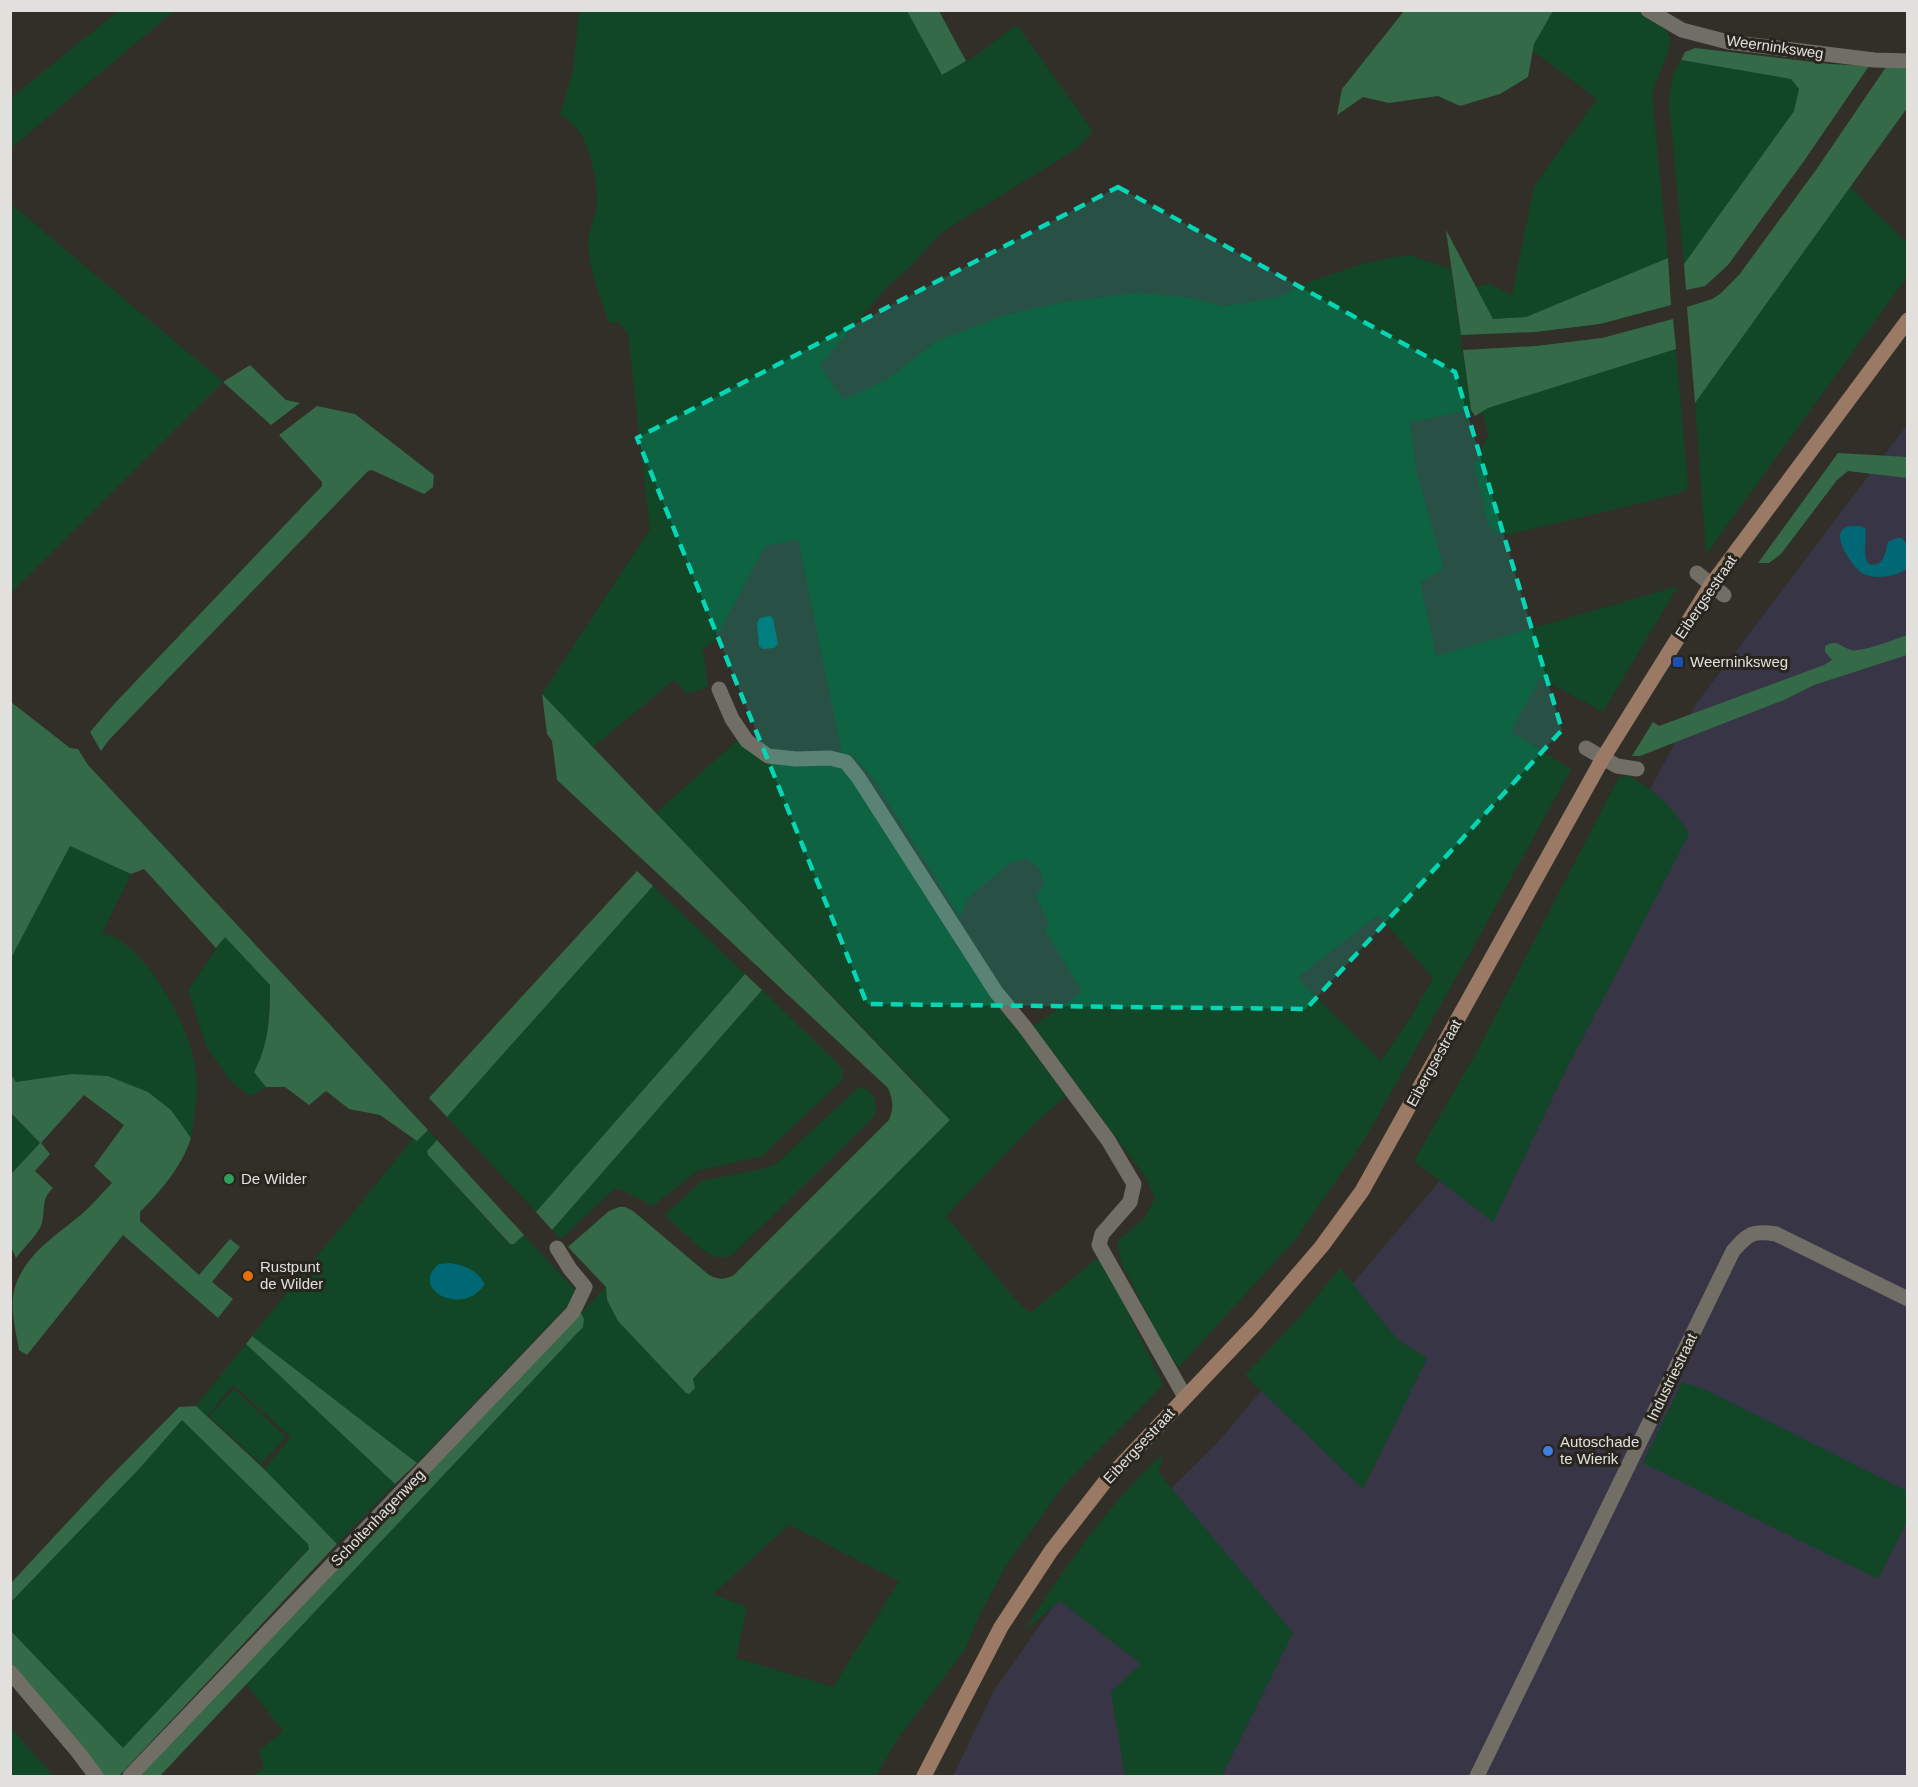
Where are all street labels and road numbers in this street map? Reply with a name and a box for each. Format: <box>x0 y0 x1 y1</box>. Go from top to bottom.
street label: Weerninksweg <box>1725 31 1825 62</box>
street label: Eibergsestraat <box>1671 551 1740 642</box>
street label: Eibergsestraat <box>1403 1016 1465 1109</box>
street label: Industriestraat <box>1643 1330 1700 1423</box>
street label: Eibergsestraat <box>1099 1404 1178 1487</box>
street label: Scholtenhagenweg <box>327 1466 428 1569</box>

